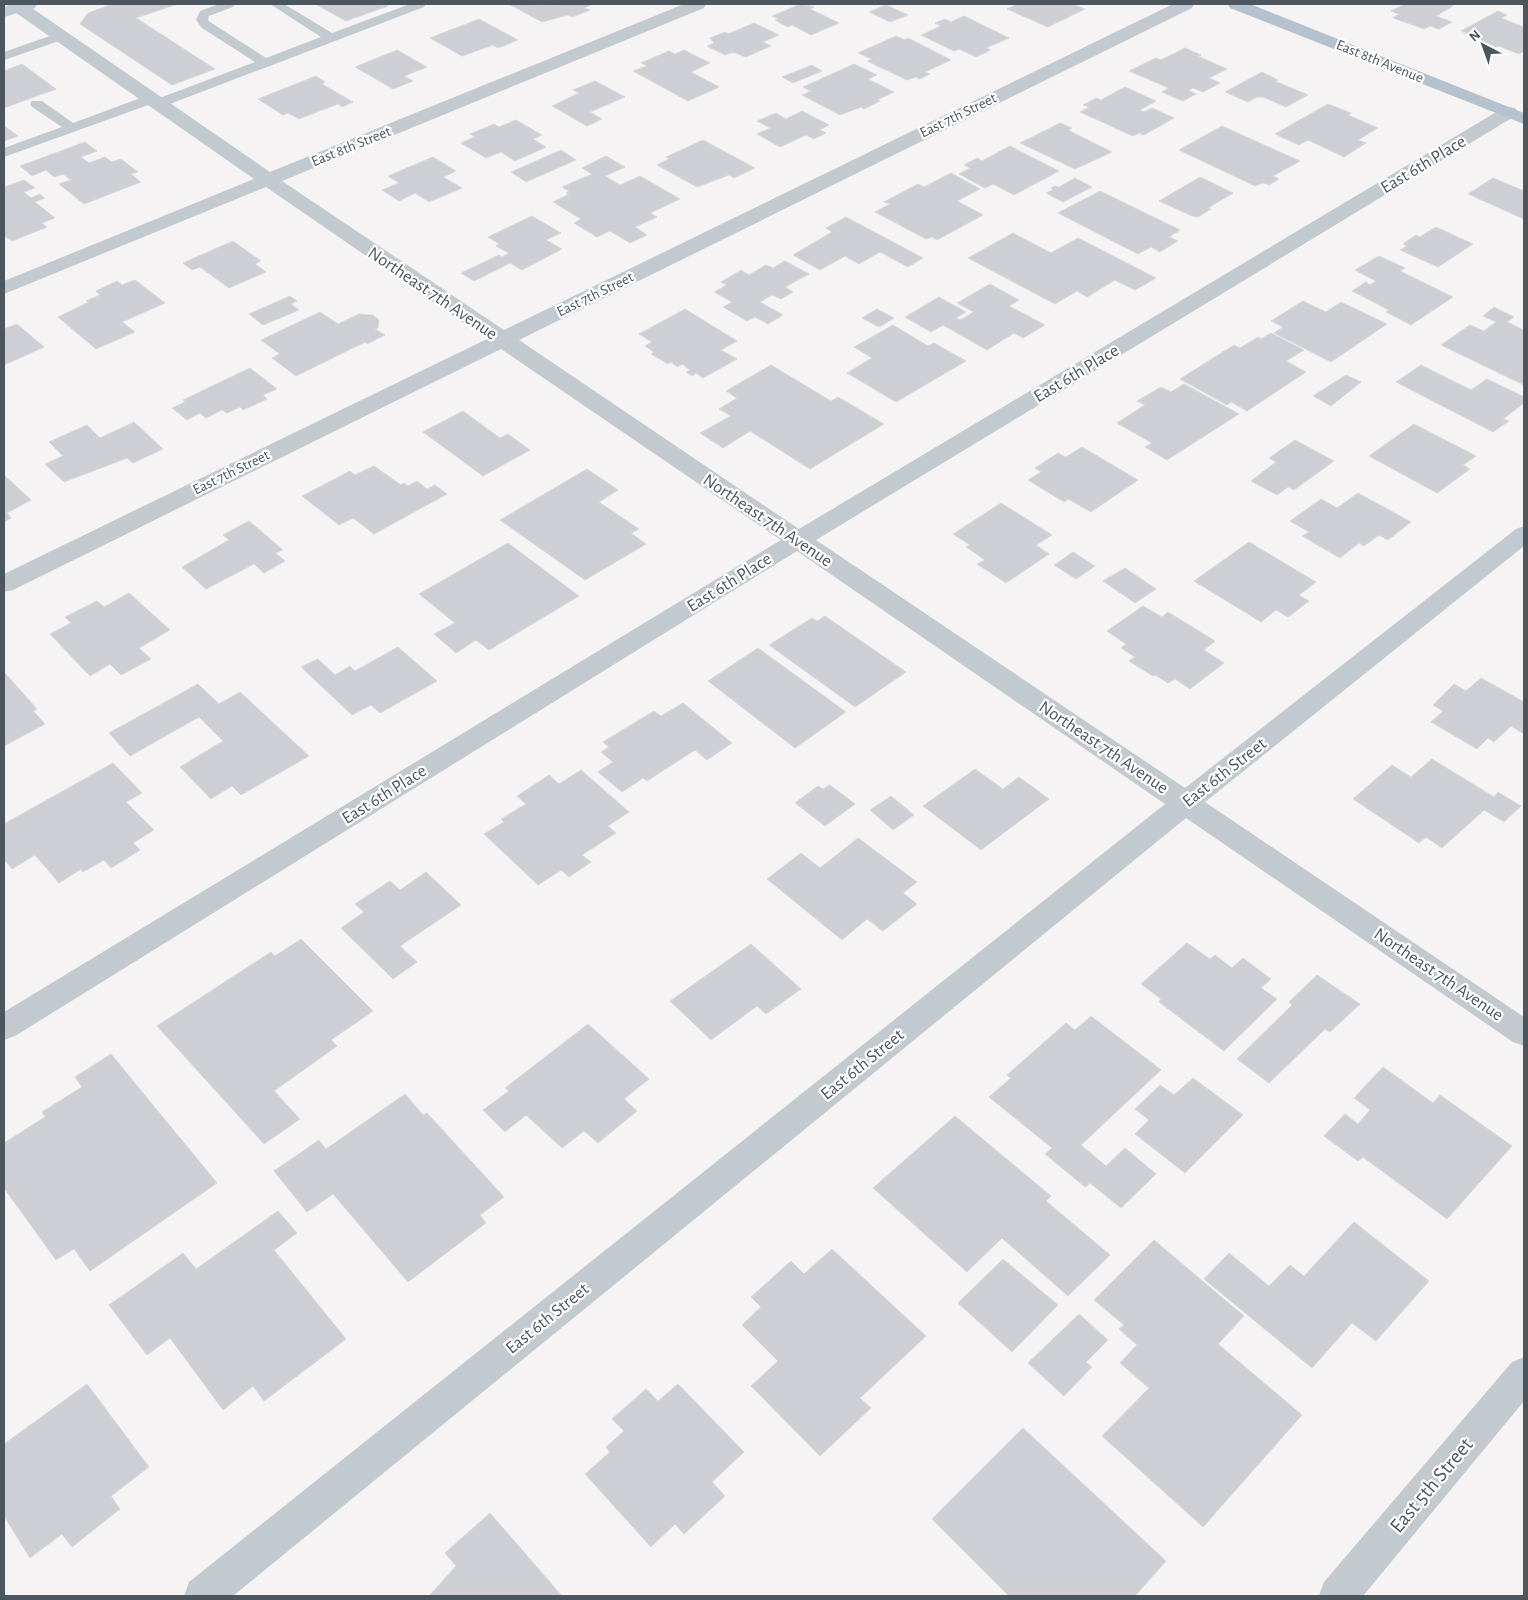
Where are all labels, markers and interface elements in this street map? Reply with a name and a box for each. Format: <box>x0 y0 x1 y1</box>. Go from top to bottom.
north arrow <box>1458 20 1508 70</box>
text: N <box>1467 27 1483 44</box>
street label: East 8th Avenue <box>1334 37 1426 86</box>
street label: East 7th Street <box>917 90 999 140</box>
street label: East 8th Street <box>309 124 393 169</box>
street label: East 6th Place <box>1378 132 1469 197</box>
street label: Northeast 7th Avenue <box>365 244 500 344</box>
street label: East 7th Street <box>554 269 636 319</box>
street label: East 6th Place <box>1031 341 1122 406</box>
street label: East 7th Street <box>190 447 272 497</box>
street label: Northeast 7th Avenue <box>700 471 835 571</box>
street label: East 6th Place <box>684 550 775 616</box>
street label: Northeast 7th Avenue <box>1036 698 1171 798</box>
street label: East 6th Street <box>1179 734 1270 811</box>
street label: East 6th Place <box>339 762 430 828</box>
street label: Northeast 7th Avenue <box>1371 925 1506 1025</box>
street label: East 6th Street <box>818 1026 908 1104</box>
street label: East 6th Street <box>503 1280 593 1358</box>
street label: East 5th Street <box>1386 1434 1477 1537</box>

